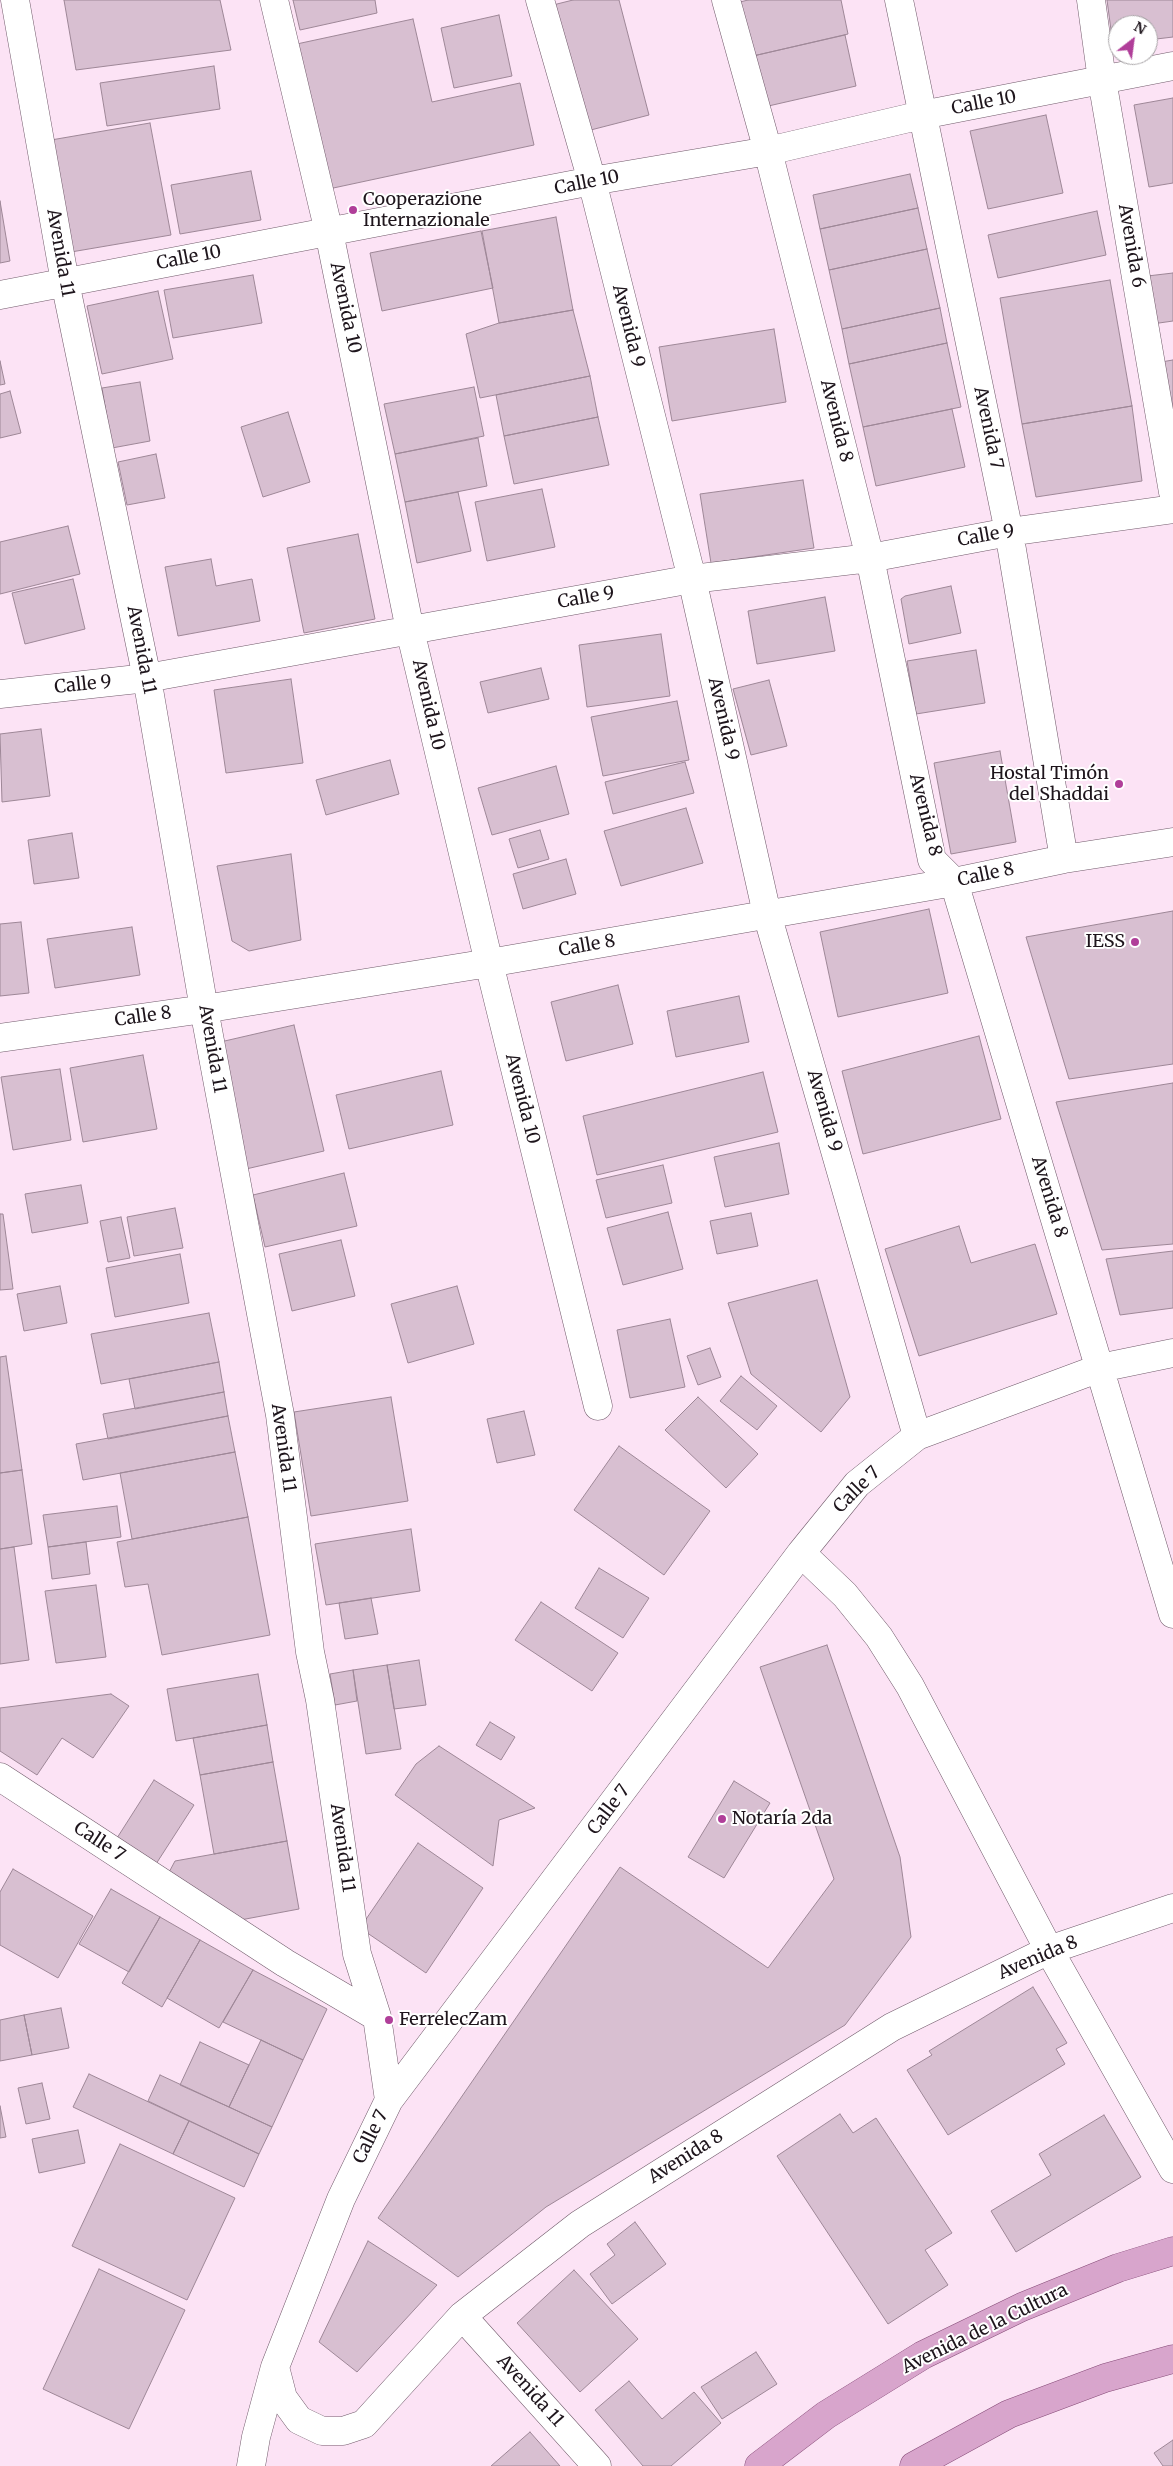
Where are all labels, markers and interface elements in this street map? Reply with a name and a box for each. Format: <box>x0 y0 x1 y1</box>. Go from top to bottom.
north arrow <box>1108 15 1158 65</box>
text: N <box>1131 17 1149 38</box>
street label: Calle 10 <box>950 86 1018 120</box>
street label: Calle 10 <box>553 166 621 200</box>
place label: Cooperazione Internazionale <box>363 189 490 232</box>
street label: Avenida 6 <box>1113 203 1149 289</box>
marker: Cooperazione Internazionale <box>347 204 359 216</box>
street label: Avenida 11 <box>42 207 78 299</box>
street label: Calle 10 <box>155 241 223 275</box>
street label: Avenida 10 <box>325 260 365 356</box>
street label: Avenida 9 <box>607 282 649 370</box>
street label: Avenida 8 <box>815 377 857 465</box>
street label: Avenida 7 <box>969 385 1007 471</box>
street label: Calle 9 <box>956 520 1016 552</box>
street label: Calle 9 <box>556 582 616 614</box>
street label: Avenida 11 <box>122 604 160 696</box>
street label: Avenida 10 <box>407 657 449 753</box>
street label: Calle 9 <box>53 671 113 699</box>
street label: Avenida 9 <box>703 675 743 763</box>
place label: Hostal Timón del Shaddai <box>990 763 1109 806</box>
street label: Avenida 8 <box>904 771 946 859</box>
marker: Hostal Timón del Shaddai <box>1113 778 1125 790</box>
street label: Calle 8 <box>956 858 1016 892</box>
street label: Calle 8 <box>557 930 617 962</box>
place label: IESS <box>1086 931 1125 953</box>
marker: IESS <box>1129 936 1141 948</box>
street label: Calle 8 <box>113 1002 173 1032</box>
street label: Avenida 11 <box>194 1003 230 1095</box>
street label: Avenida 10 <box>500 1051 544 1147</box>
street label: Avenida 9 <box>802 1067 846 1155</box>
street label: Avenida 8 <box>1026 1154 1072 1240</box>
street label: Avenida 11 <box>266 1402 300 1494</box>
street label: Calle 7 <box>829 1462 885 1518</box>
street label: Calle 7 <box>583 1781 635 1839</box>
street label: Avenida 11 <box>325 1802 359 1894</box>
place label: Notaría 2da <box>732 1808 832 1830</box>
marker: Notaría 2da <box>716 1813 728 1825</box>
street label: Calle 7 <box>69 1817 129 1867</box>
street label: Avenida 8 <box>995 1932 1081 1984</box>
place label: FerrelecZam <box>399 2009 507 2031</box>
marker: FerrelecZam <box>383 2014 395 2026</box>
street label: Calle 7 <box>349 2107 393 2167</box>
street label: Avenida 8 <box>645 2125 727 2189</box>
street label: Avenida de la Cultura <box>899 2279 1071 2379</box>
street label: Avenida 11 <box>492 2351 568 2431</box>

